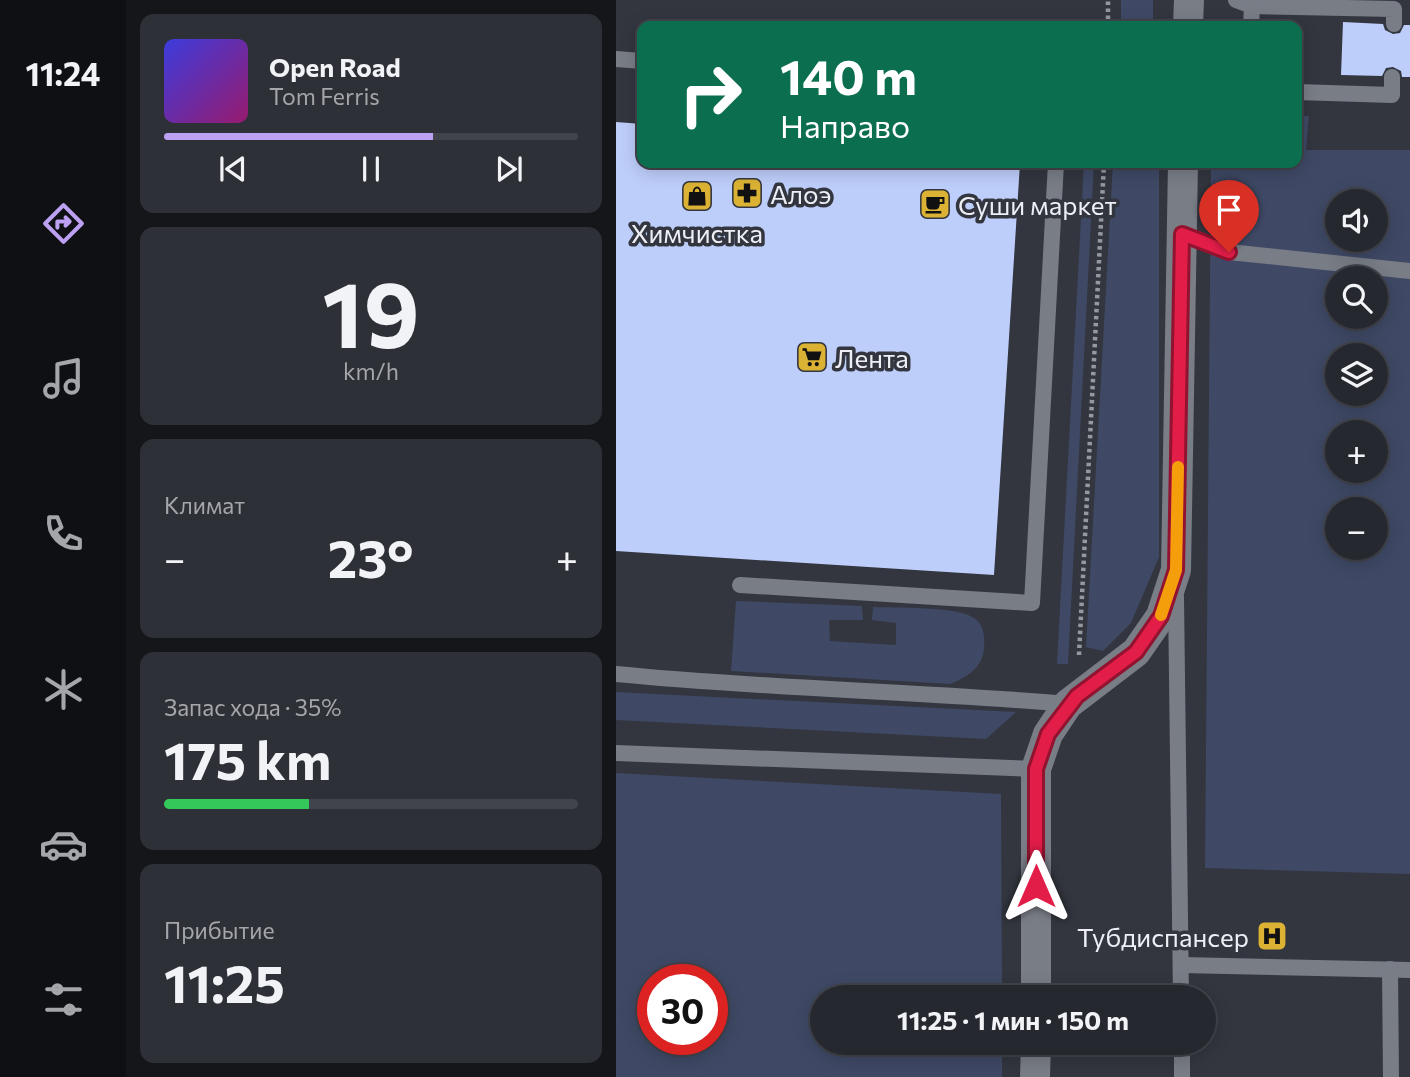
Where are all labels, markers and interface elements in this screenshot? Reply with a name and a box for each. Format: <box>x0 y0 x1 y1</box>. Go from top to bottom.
text: 140 m <box>780 45 917 105</box>
icon: right <box>665 49 756 140</box>
text: Open Road <box>269 51 401 82</box>
text: 11:24 <box>26 53 100 93</box>
text: Tom Ferris <box>269 82 380 110</box>
text: Направо <box>780 105 910 145</box>
icon: previous <box>214 150 252 188</box>
icon: pause <box>352 150 390 188</box>
icon: next <box>490 150 528 188</box>
pharmacy icon: Алоэ <box>730 176 764 210</box>
place label: Алоэ <box>770 178 832 209</box>
shop icon: Химчистка <box>680 179 714 213</box>
pin <box>1199 180 1259 252</box>
cafe icon: Суши маркет <box>918 187 952 221</box>
place label: Суши маркет <box>958 189 1117 220</box>
map controls <box>1325 189 1388 560</box>
button: sound <box>1325 189 1388 252</box>
icon: arrive <box>1210 191 1248 229</box>
icon: directions <box>39 199 88 248</box>
place label: Химчистка <box>631 217 763 248</box>
text: 19 <box>322 255 420 367</box>
button: search <box>1325 266 1388 329</box>
supermarket icon: Лента <box>795 340 829 374</box>
place label: Лента <box>835 342 909 373</box>
button: layers <box>1325 343 1388 406</box>
icon: music <box>39 354 88 403</box>
text: km/h <box>343 357 399 385</box>
button: + <box>1325 420 1388 483</box>
text: Климат <box>164 491 245 519</box>
button: − <box>1325 497 1388 560</box>
icon: phone <box>39 509 88 558</box>
text: 23° <box>328 525 414 589</box>
text: − <box>164 534 186 581</box>
text: + <box>556 534 578 581</box>
icon: climate <box>39 665 88 714</box>
text: Запас хода · 35% <box>164 693 341 721</box>
text: 175 km <box>164 727 331 791</box>
icon: car <box>39 820 88 869</box>
position arrow <box>999 849 1073 923</box>
text: Прибытие <box>164 916 275 944</box>
hospital icon: Тубдиспансер <box>1255 919 1289 953</box>
place label: Тубдиспансер <box>1077 921 1249 952</box>
text: 11:25 <box>164 950 285 1014</box>
speed limit sign: 30 <box>637 964 728 1055</box>
icon: filters <box>39 975 88 1024</box>
text: 11:25 · 1 мин · 150 m <box>897 1004 1129 1035</box>

